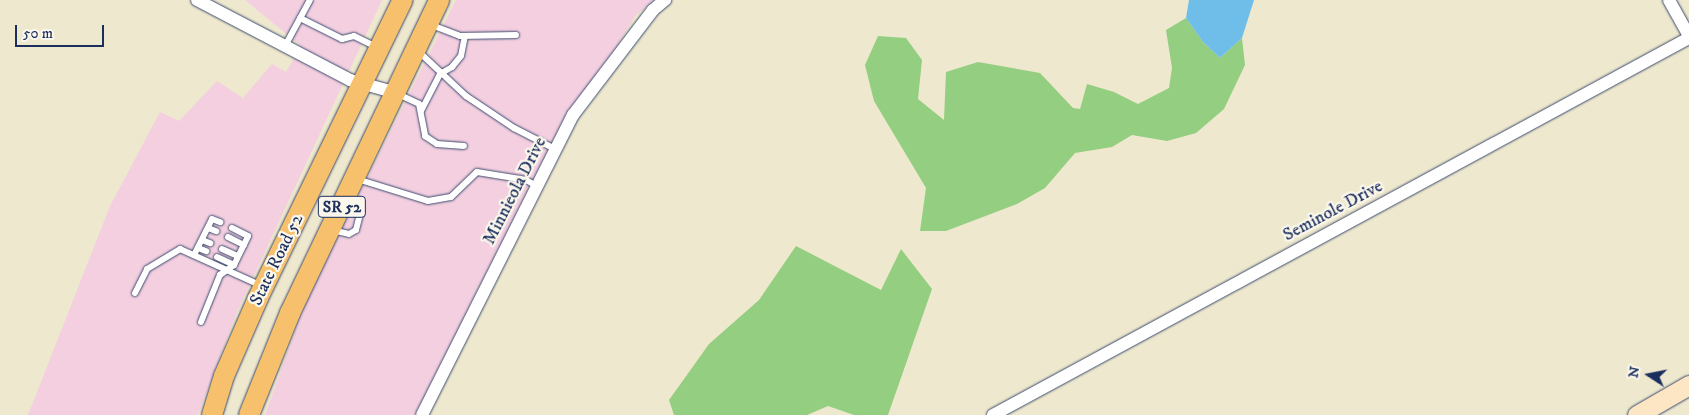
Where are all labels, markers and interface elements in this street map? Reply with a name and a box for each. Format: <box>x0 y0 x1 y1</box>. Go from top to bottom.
scale bar <box>18 15 106 47</box>
text: 50 m <box>23 24 53 43</box>
street label: Minnieola Drive <box>479 134 551 248</box>
street label: Seminole Drive <box>1279 176 1387 246</box>
road number: SR 52 <box>317 193 367 220</box>
street label: State Road 52 <box>246 211 308 309</box>
north arrow <box>1624 350 1674 400</box>
text: N <box>1624 365 1644 379</box>

